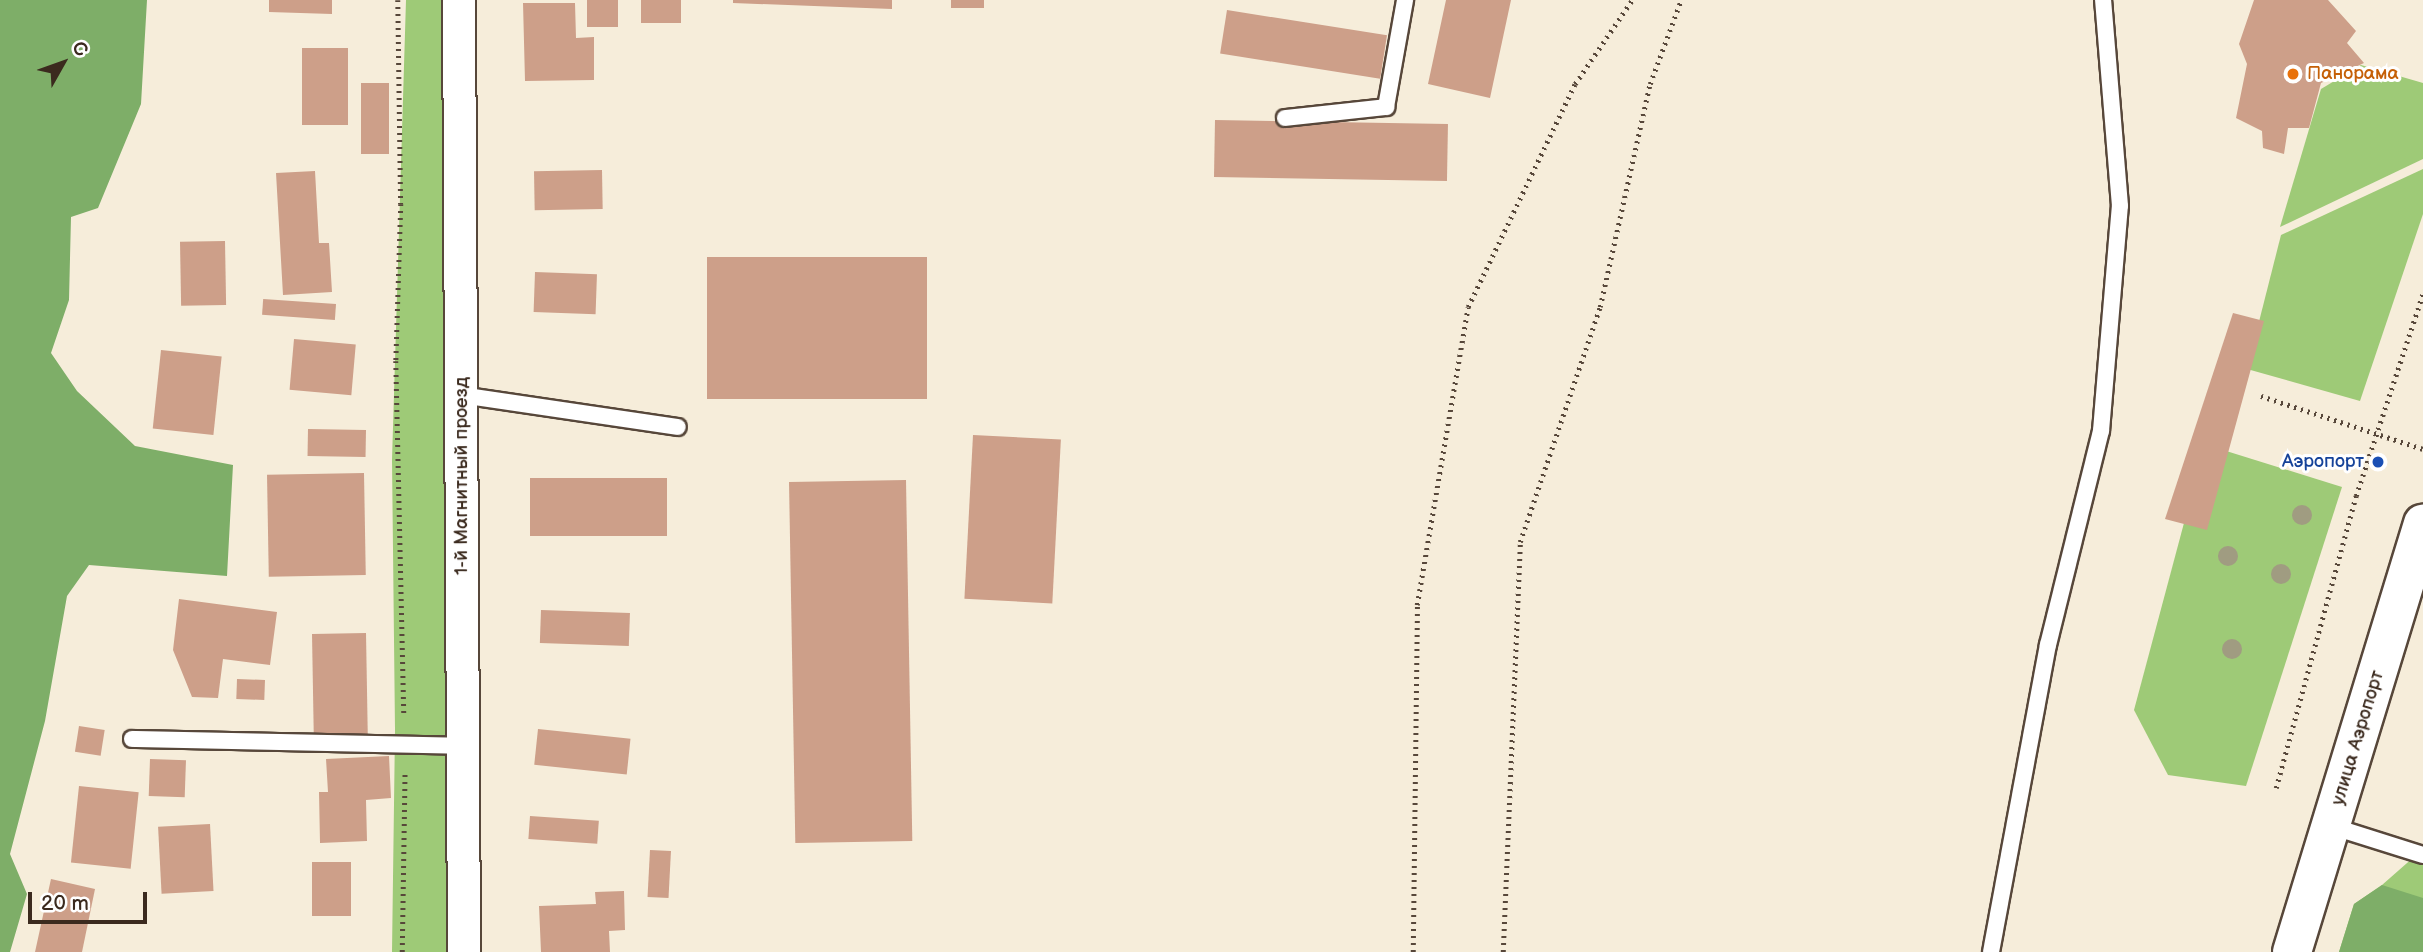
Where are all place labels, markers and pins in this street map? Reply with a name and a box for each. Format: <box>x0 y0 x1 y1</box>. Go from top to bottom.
place label: Панорама <box>2307 63 2399 85</box>
marker: Панорама <box>2285 66 2301 82</box>
place label: Аэропорт <box>2282 451 2364 473</box>
marker: Аэропорт <box>2370 454 2386 470</box>

